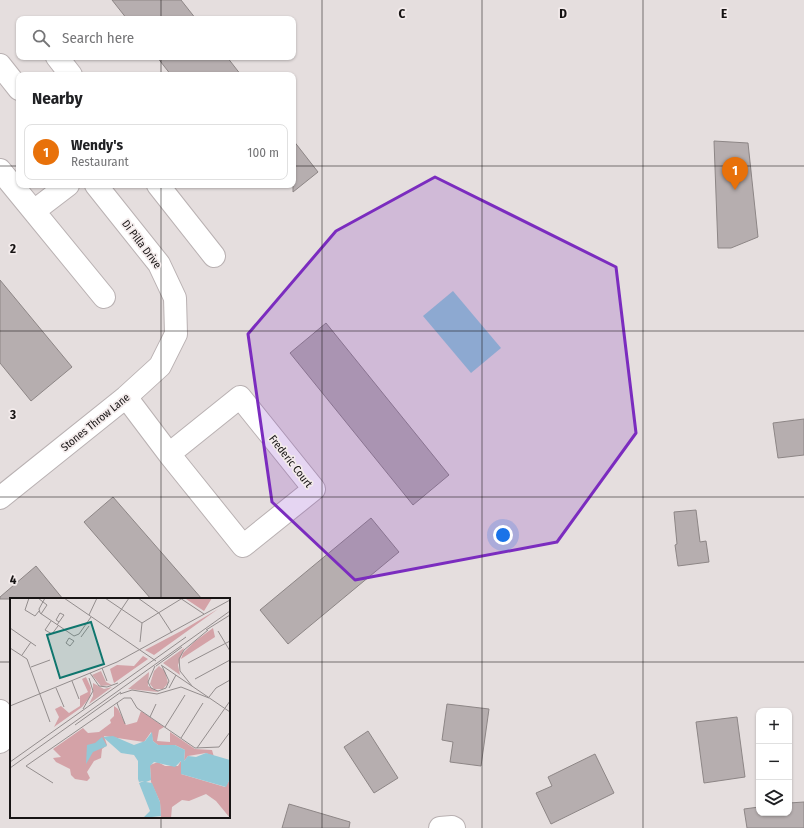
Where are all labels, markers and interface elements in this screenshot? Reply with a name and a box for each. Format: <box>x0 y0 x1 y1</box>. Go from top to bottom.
text: C <box>399 6 406 21</box>
text: D <box>559 6 567 21</box>
text: E <box>721 6 727 21</box>
search box <box>16 16 296 60</box>
icon: search <box>30 27 52 49</box>
text: Search here <box>62 29 134 47</box>
text: Nearby <box>32 88 83 109</box>
text: Wendy's <box>71 136 123 154</box>
text: 1 <box>43 145 49 160</box>
text: 100 m <box>247 145 279 160</box>
text: Restaurant <box>71 154 129 169</box>
pin: 1 <box>722 157 748 190</box>
street label: Di Pilla Drive <box>119 218 164 271</box>
text: 2 <box>9 241 16 256</box>
street label: Stones Throw Lane <box>58 391 132 454</box>
text: 3 <box>9 407 16 422</box>
street label: Frederic Court <box>266 432 315 490</box>
your location <box>493 525 513 545</box>
text: 4 <box>10 572 17 587</box>
inset map <box>10 598 230 818</box>
map controls <box>756 708 792 816</box>
button: + <box>756 708 792 744</box>
button: − <box>756 744 792 780</box>
button: layers <box>756 780 792 816</box>

